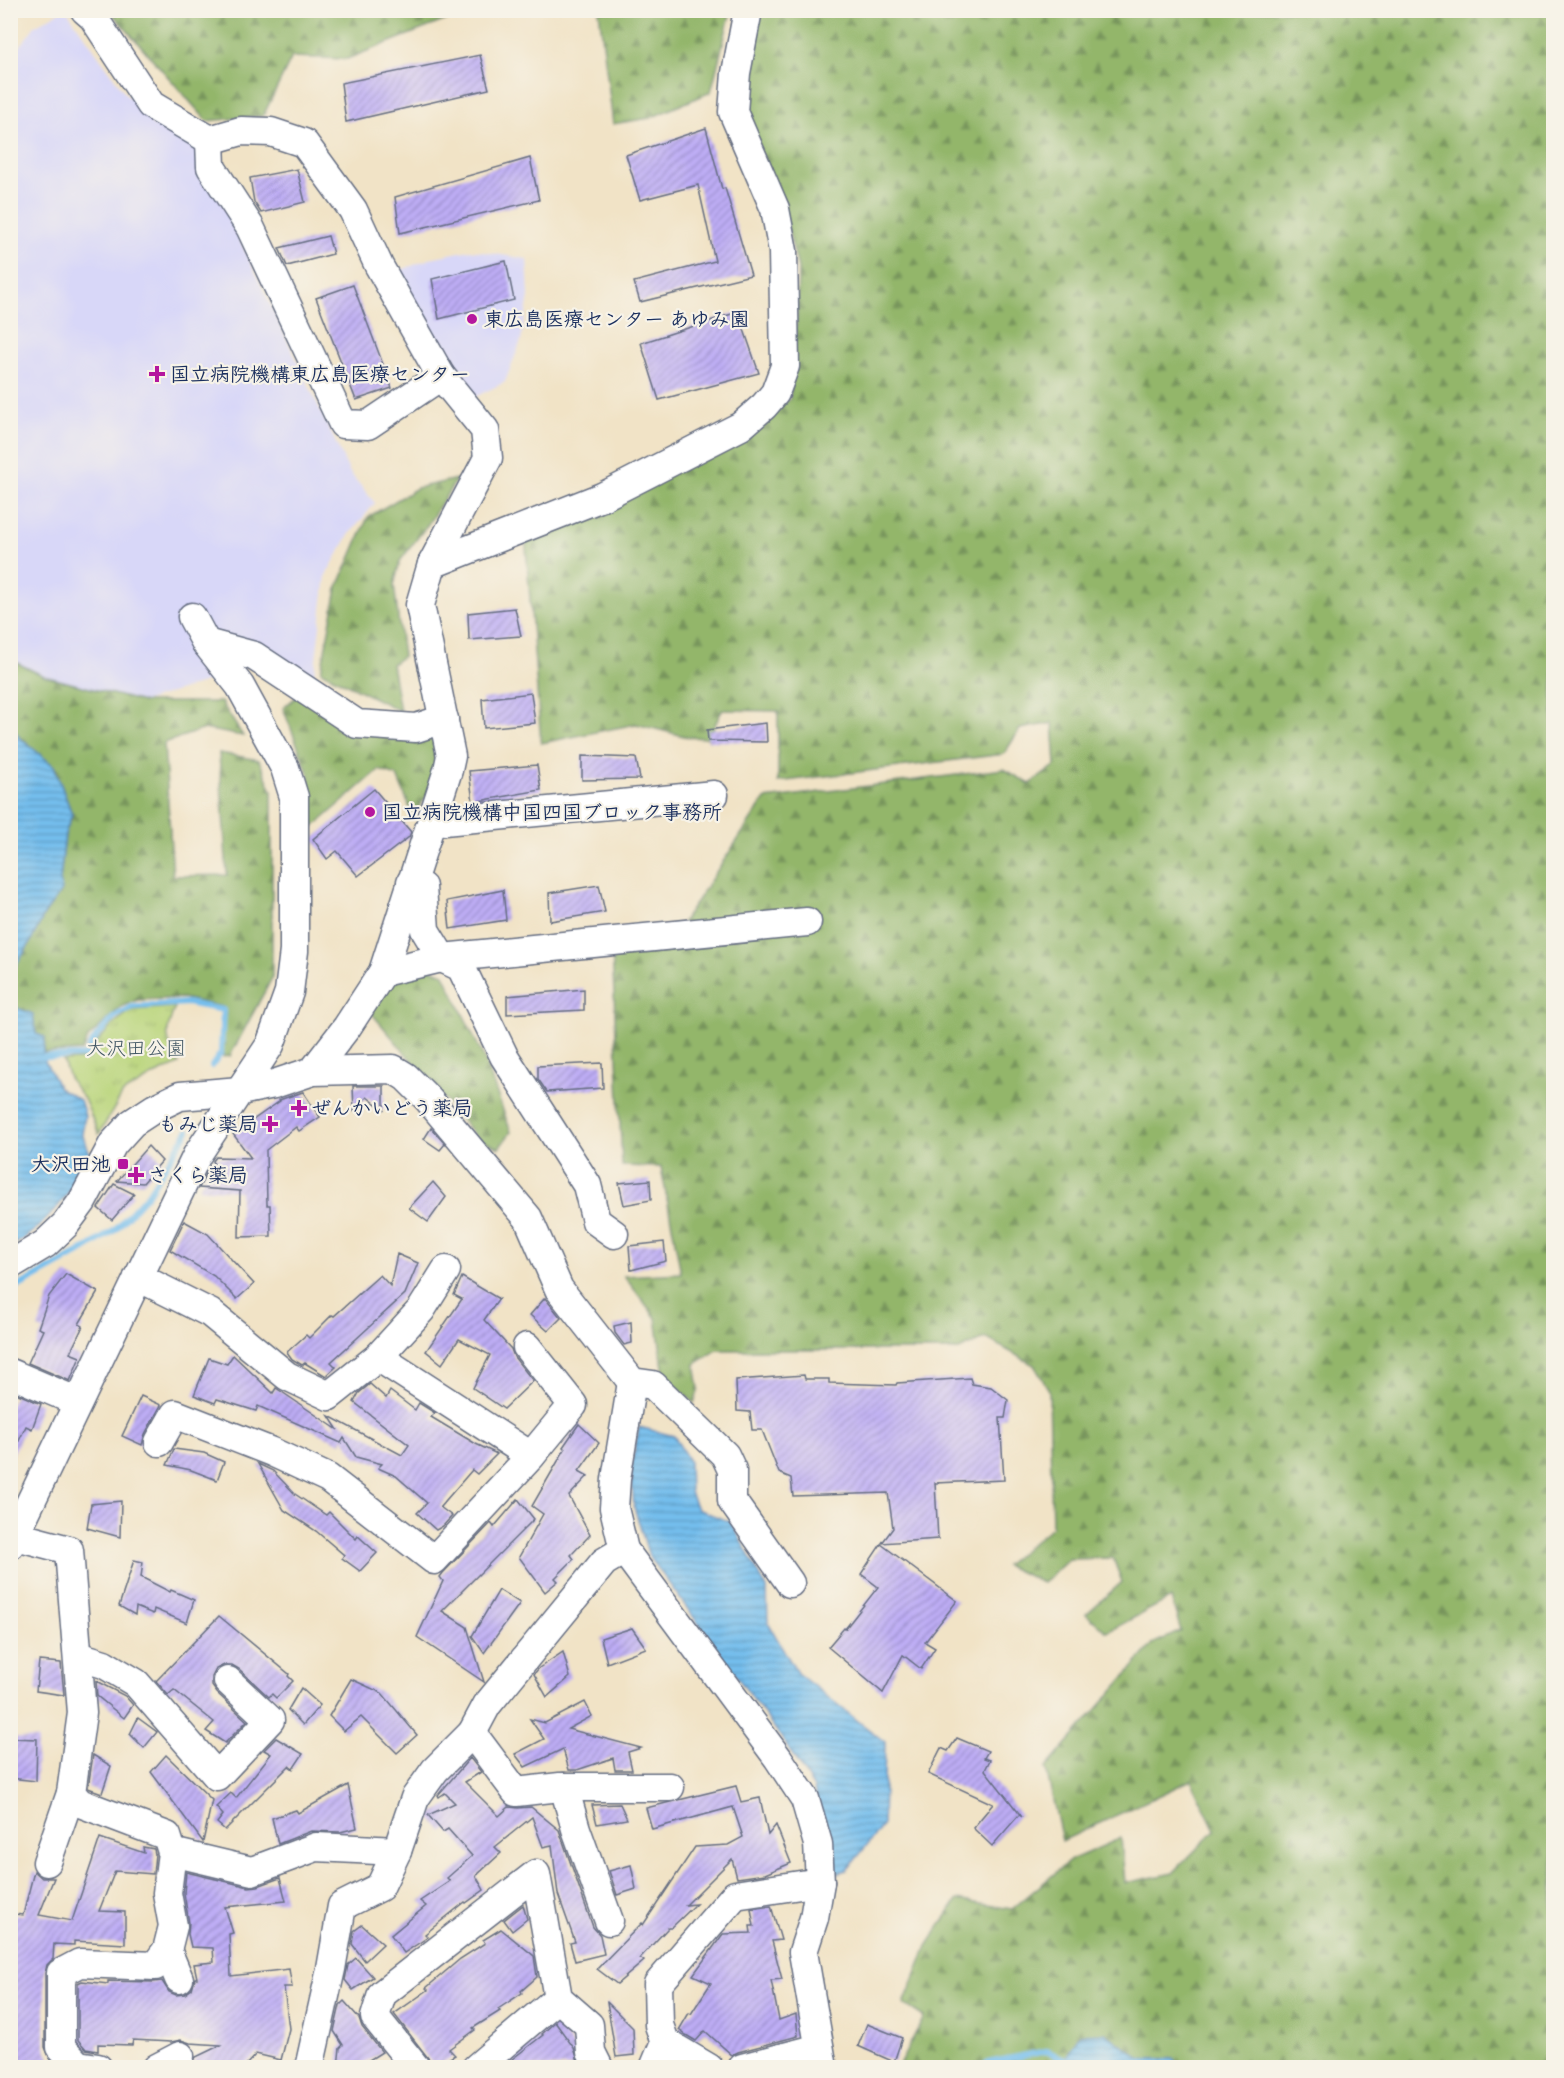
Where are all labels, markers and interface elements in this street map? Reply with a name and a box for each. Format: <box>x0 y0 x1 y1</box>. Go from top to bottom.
place label: 東広島医療センター あゆみ園 <box>484 307 749 334</box>
marker: 東広島医療センター あゆみ園 <box>465 312 479 326</box>
place label: 国立病院機構東広島医療センター <box>170 362 470 389</box>
marker: 国立病院機構東広島医療センター <box>148 365 166 383</box>
place label: 国立病院機構中国四国ブロック事務所 <box>382 800 722 827</box>
marker: 国立病院機構中国四国ブロック事務所 <box>363 805 377 819</box>
park label: 大沢田公園 <box>86 1036 186 1063</box>
place label: ぜんかいどう薬局 <box>311 1096 473 1123</box>
marker: ぜんかいどう薬局 <box>292 1101 306 1115</box>
place label: もみじ薬局 <box>158 1112 258 1139</box>
marker: もみじ薬局 <box>263 1117 277 1131</box>
place label: 大沢田池 <box>31 1152 111 1179</box>
marker: 大沢田池 <box>116 1157 130 1171</box>
place label: さくら薬局 <box>148 1163 248 1190</box>
marker: さくら薬局 <box>129 1168 143 1182</box>

